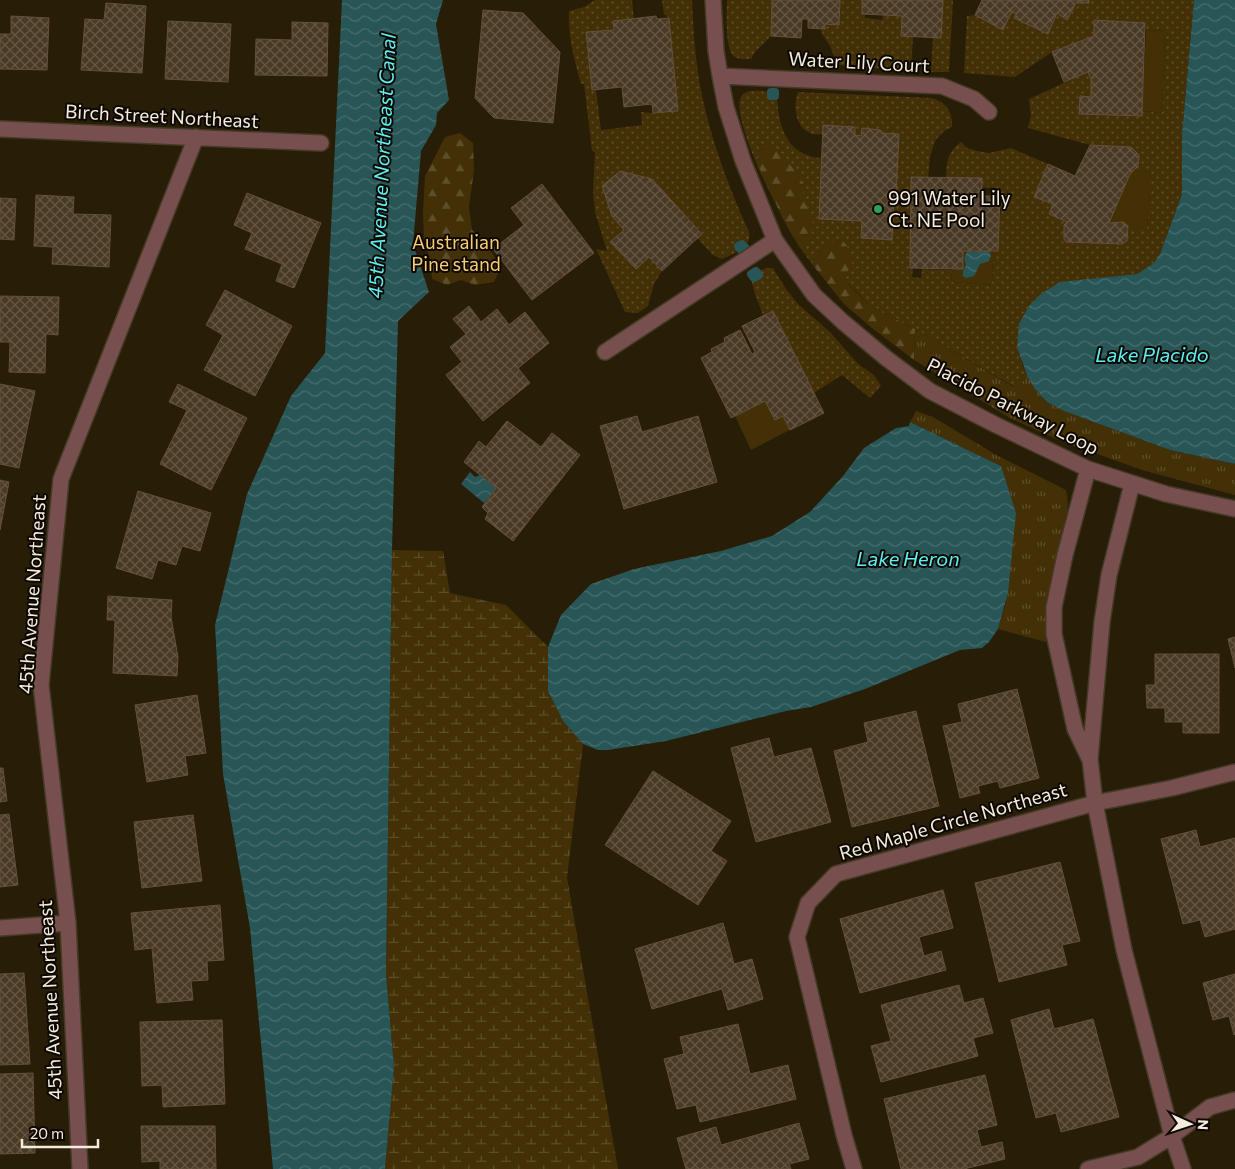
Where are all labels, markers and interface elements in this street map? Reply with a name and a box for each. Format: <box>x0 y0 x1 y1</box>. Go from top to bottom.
water label: 45th Avenue Northeast Canal <box>362 32 400 299</box>
street label: Water Lily Court <box>788 46 931 77</box>
street label: Birch Street Northeast <box>65 99 260 132</box>
place label: 991 Water Lily Ct. NE Pool <box>888 186 1011 231</box>
marker: 991 Water Lily Ct. NE Pool <box>872 203 884 215</box>
park label: Australian Pine stand <box>411 230 501 275</box>
water label: Lake Placido <box>1095 342 1209 366</box>
street label: Placido Parkway Loop <box>923 352 1103 459</box>
street label: 45th Avenue Northeast <box>13 493 50 694</box>
water label: Lake Heron <box>856 546 960 570</box>
street label: Red Maple Circle Northeast <box>836 777 1070 864</box>
street label: 45th Avenue Northeast <box>33 899 66 1100</box>
north arrow <box>1165 1099 1215 1149</box>
scale bar <box>22 1116 99 1148</box>
text: N <box>1195 1119 1212 1130</box>
text: 20 m <box>30 1124 64 1142</box>

